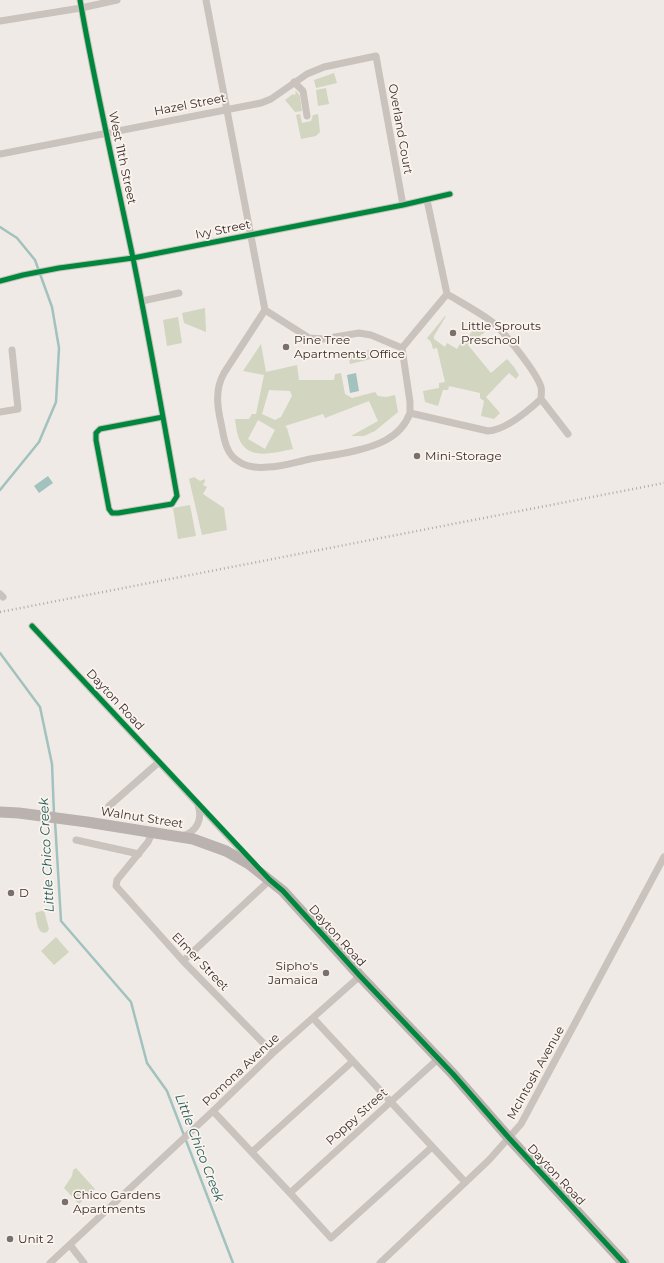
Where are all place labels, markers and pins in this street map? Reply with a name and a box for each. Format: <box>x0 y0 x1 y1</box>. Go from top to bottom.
place label: Little Sprouts Preschool <box>461 319 541 347</box>
marker: Little Sprouts Preschool <box>448 328 458 338</box>
place label: Pine Tree Apartments Office <box>294 333 405 361</box>
marker: Pine Tree Apartments Office <box>281 342 291 352</box>
place label: Mini-Storage <box>425 449 502 463</box>
marker: Mini-Storage <box>412 451 422 461</box>
place label: D <box>19 886 29 900</box>
marker: D <box>6 888 16 898</box>
place label: Sipho's Jamaica <box>268 959 318 987</box>
marker: Sipho's Jamaica <box>321 968 331 978</box>
place label: Chico Gardens Apartments <box>73 1188 161 1216</box>
marker: Chico Gardens Apartments <box>60 1197 70 1207</box>
place label: Unit 2 <box>18 1232 54 1246</box>
marker: Unit 2 <box>5 1234 15 1244</box>

